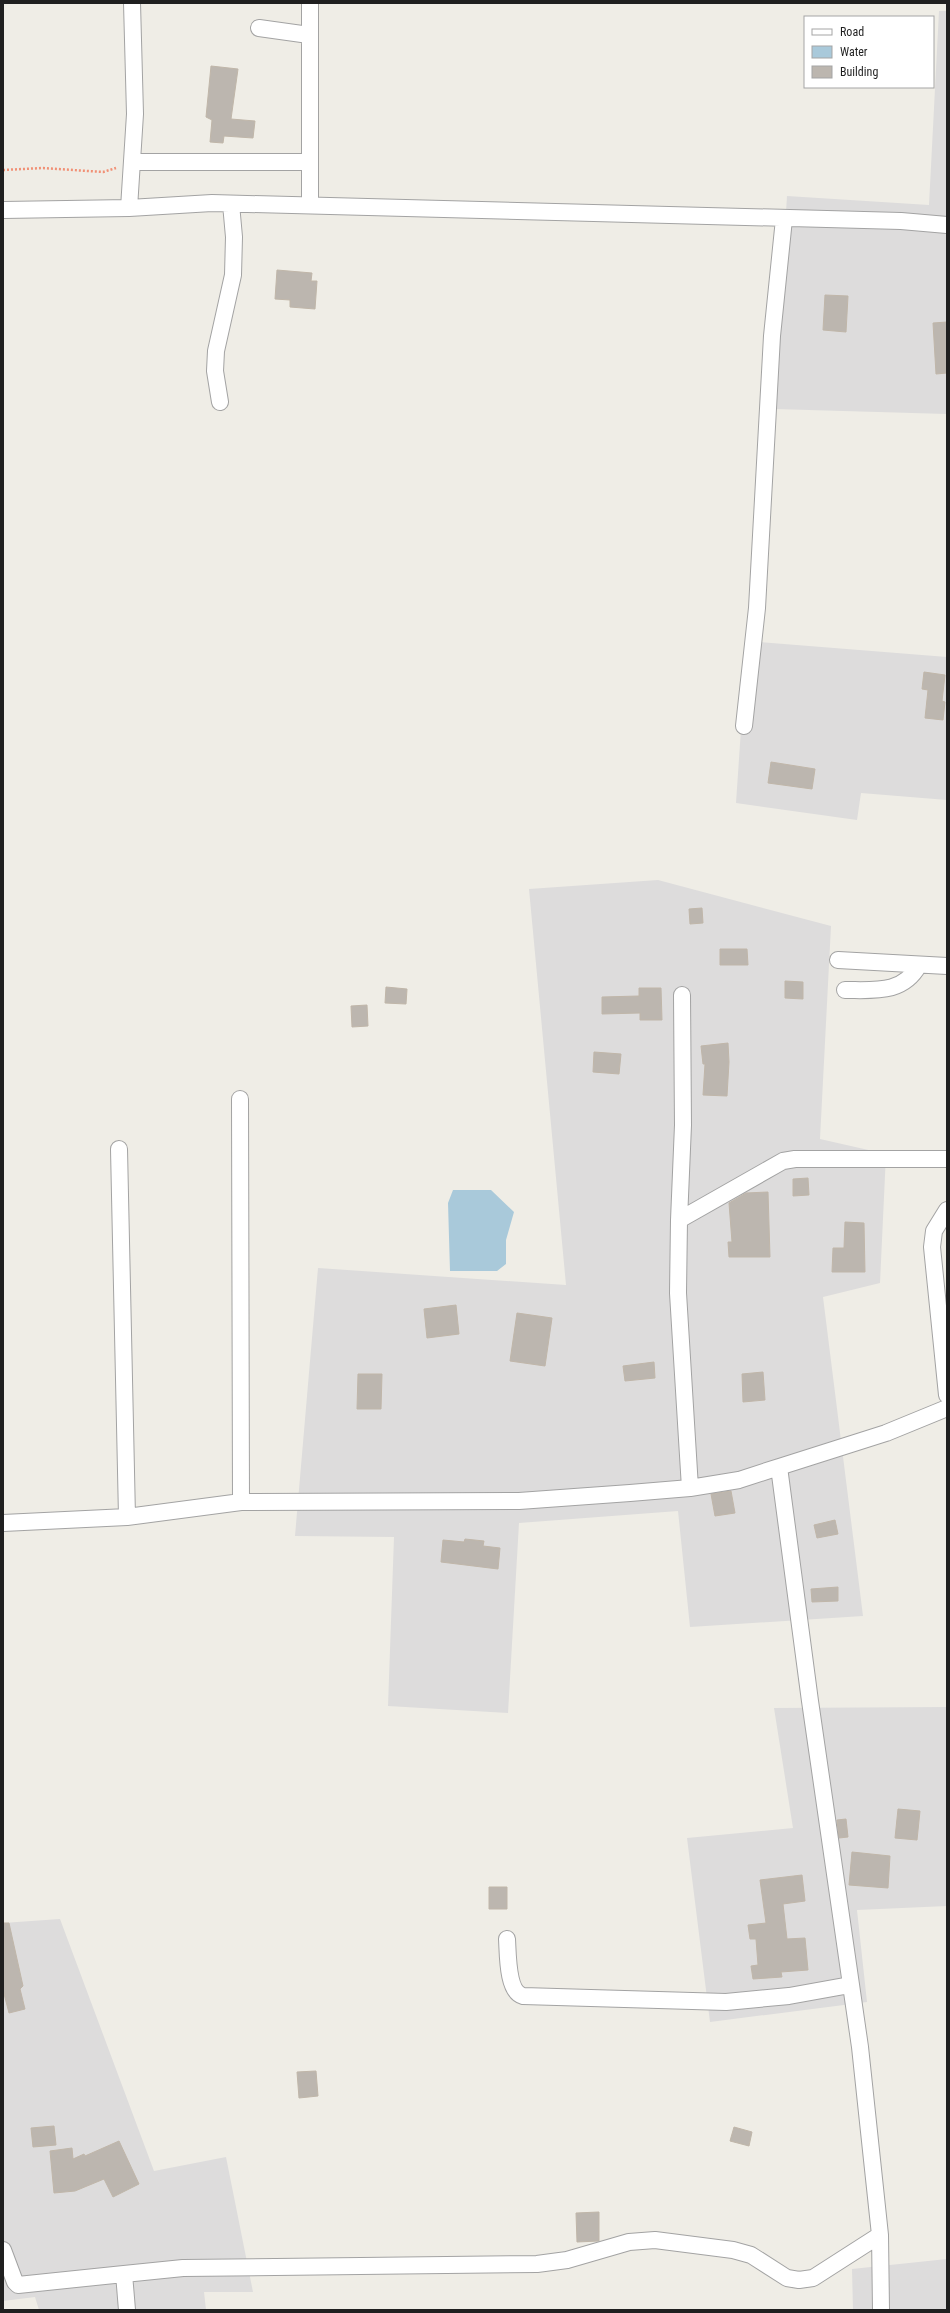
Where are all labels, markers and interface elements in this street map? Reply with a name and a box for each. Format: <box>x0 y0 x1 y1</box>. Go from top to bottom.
legend <box>804 16 934 88</box>
text: Road <box>840 25 864 39</box>
text: Water <box>840 45 868 59</box>
text: Building <box>840 65 878 79</box>

